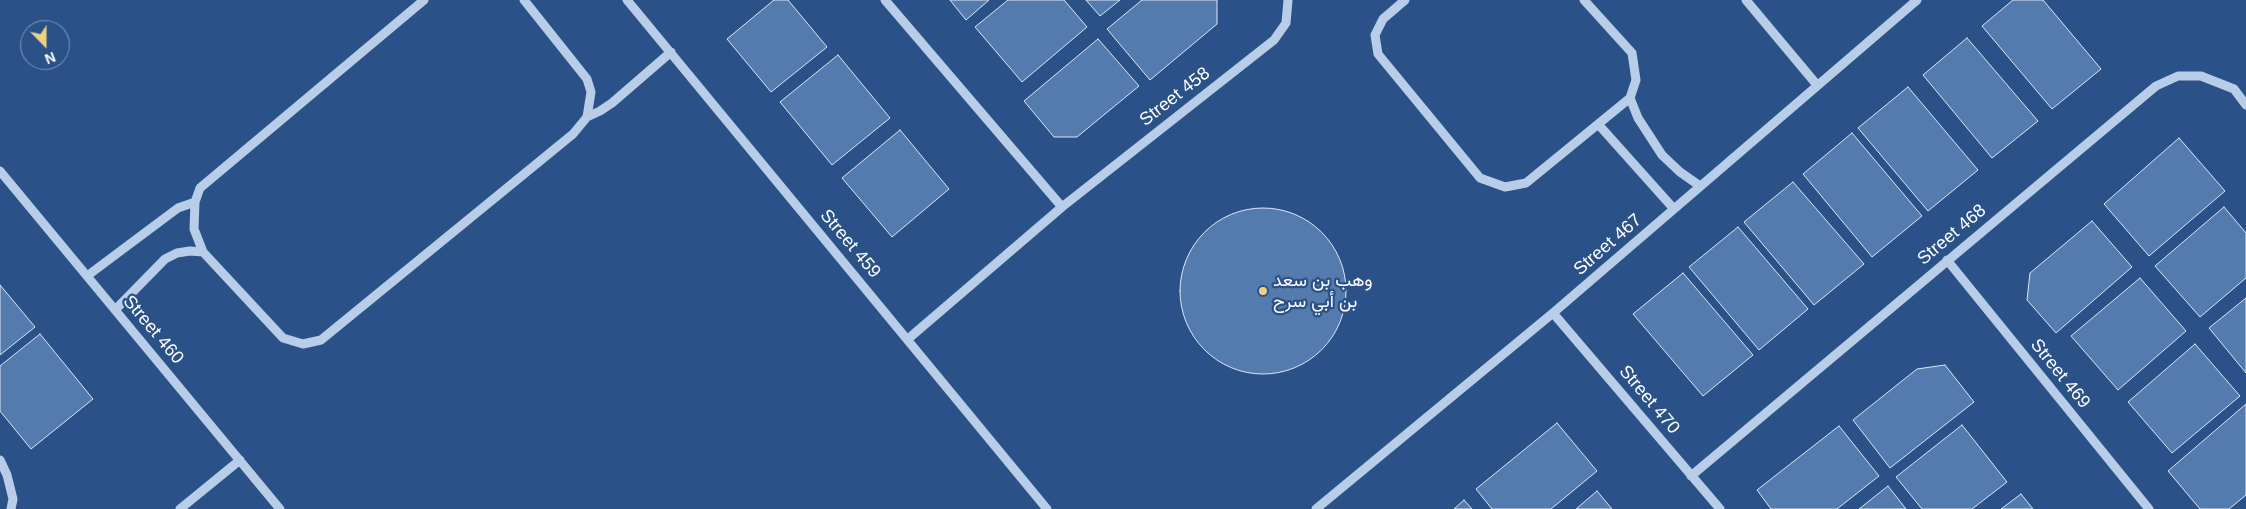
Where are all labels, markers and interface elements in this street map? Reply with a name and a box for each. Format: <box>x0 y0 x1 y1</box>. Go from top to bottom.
north arrow <box>20 20 70 70</box>
text: N <box>43 49 58 67</box>
street label: Street 458 <box>1136 63 1214 131</box>
street label: Street 468 <box>1913 200 1991 270</box>
street label: Street 459 <box>815 205 885 283</box>
street label: Street 467 <box>1570 210 1646 280</box>
place label: وهب بن سعد بن أبي سرح <box>1273 270 1373 312</box>
marker: وهب بن سعد بن أبي سرح <box>1257 285 1269 297</box>
street label: Street 460 <box>118 291 188 369</box>
street label: Street 469 <box>2025 335 2095 413</box>
street label: Street 470 <box>1614 361 1684 439</box>

